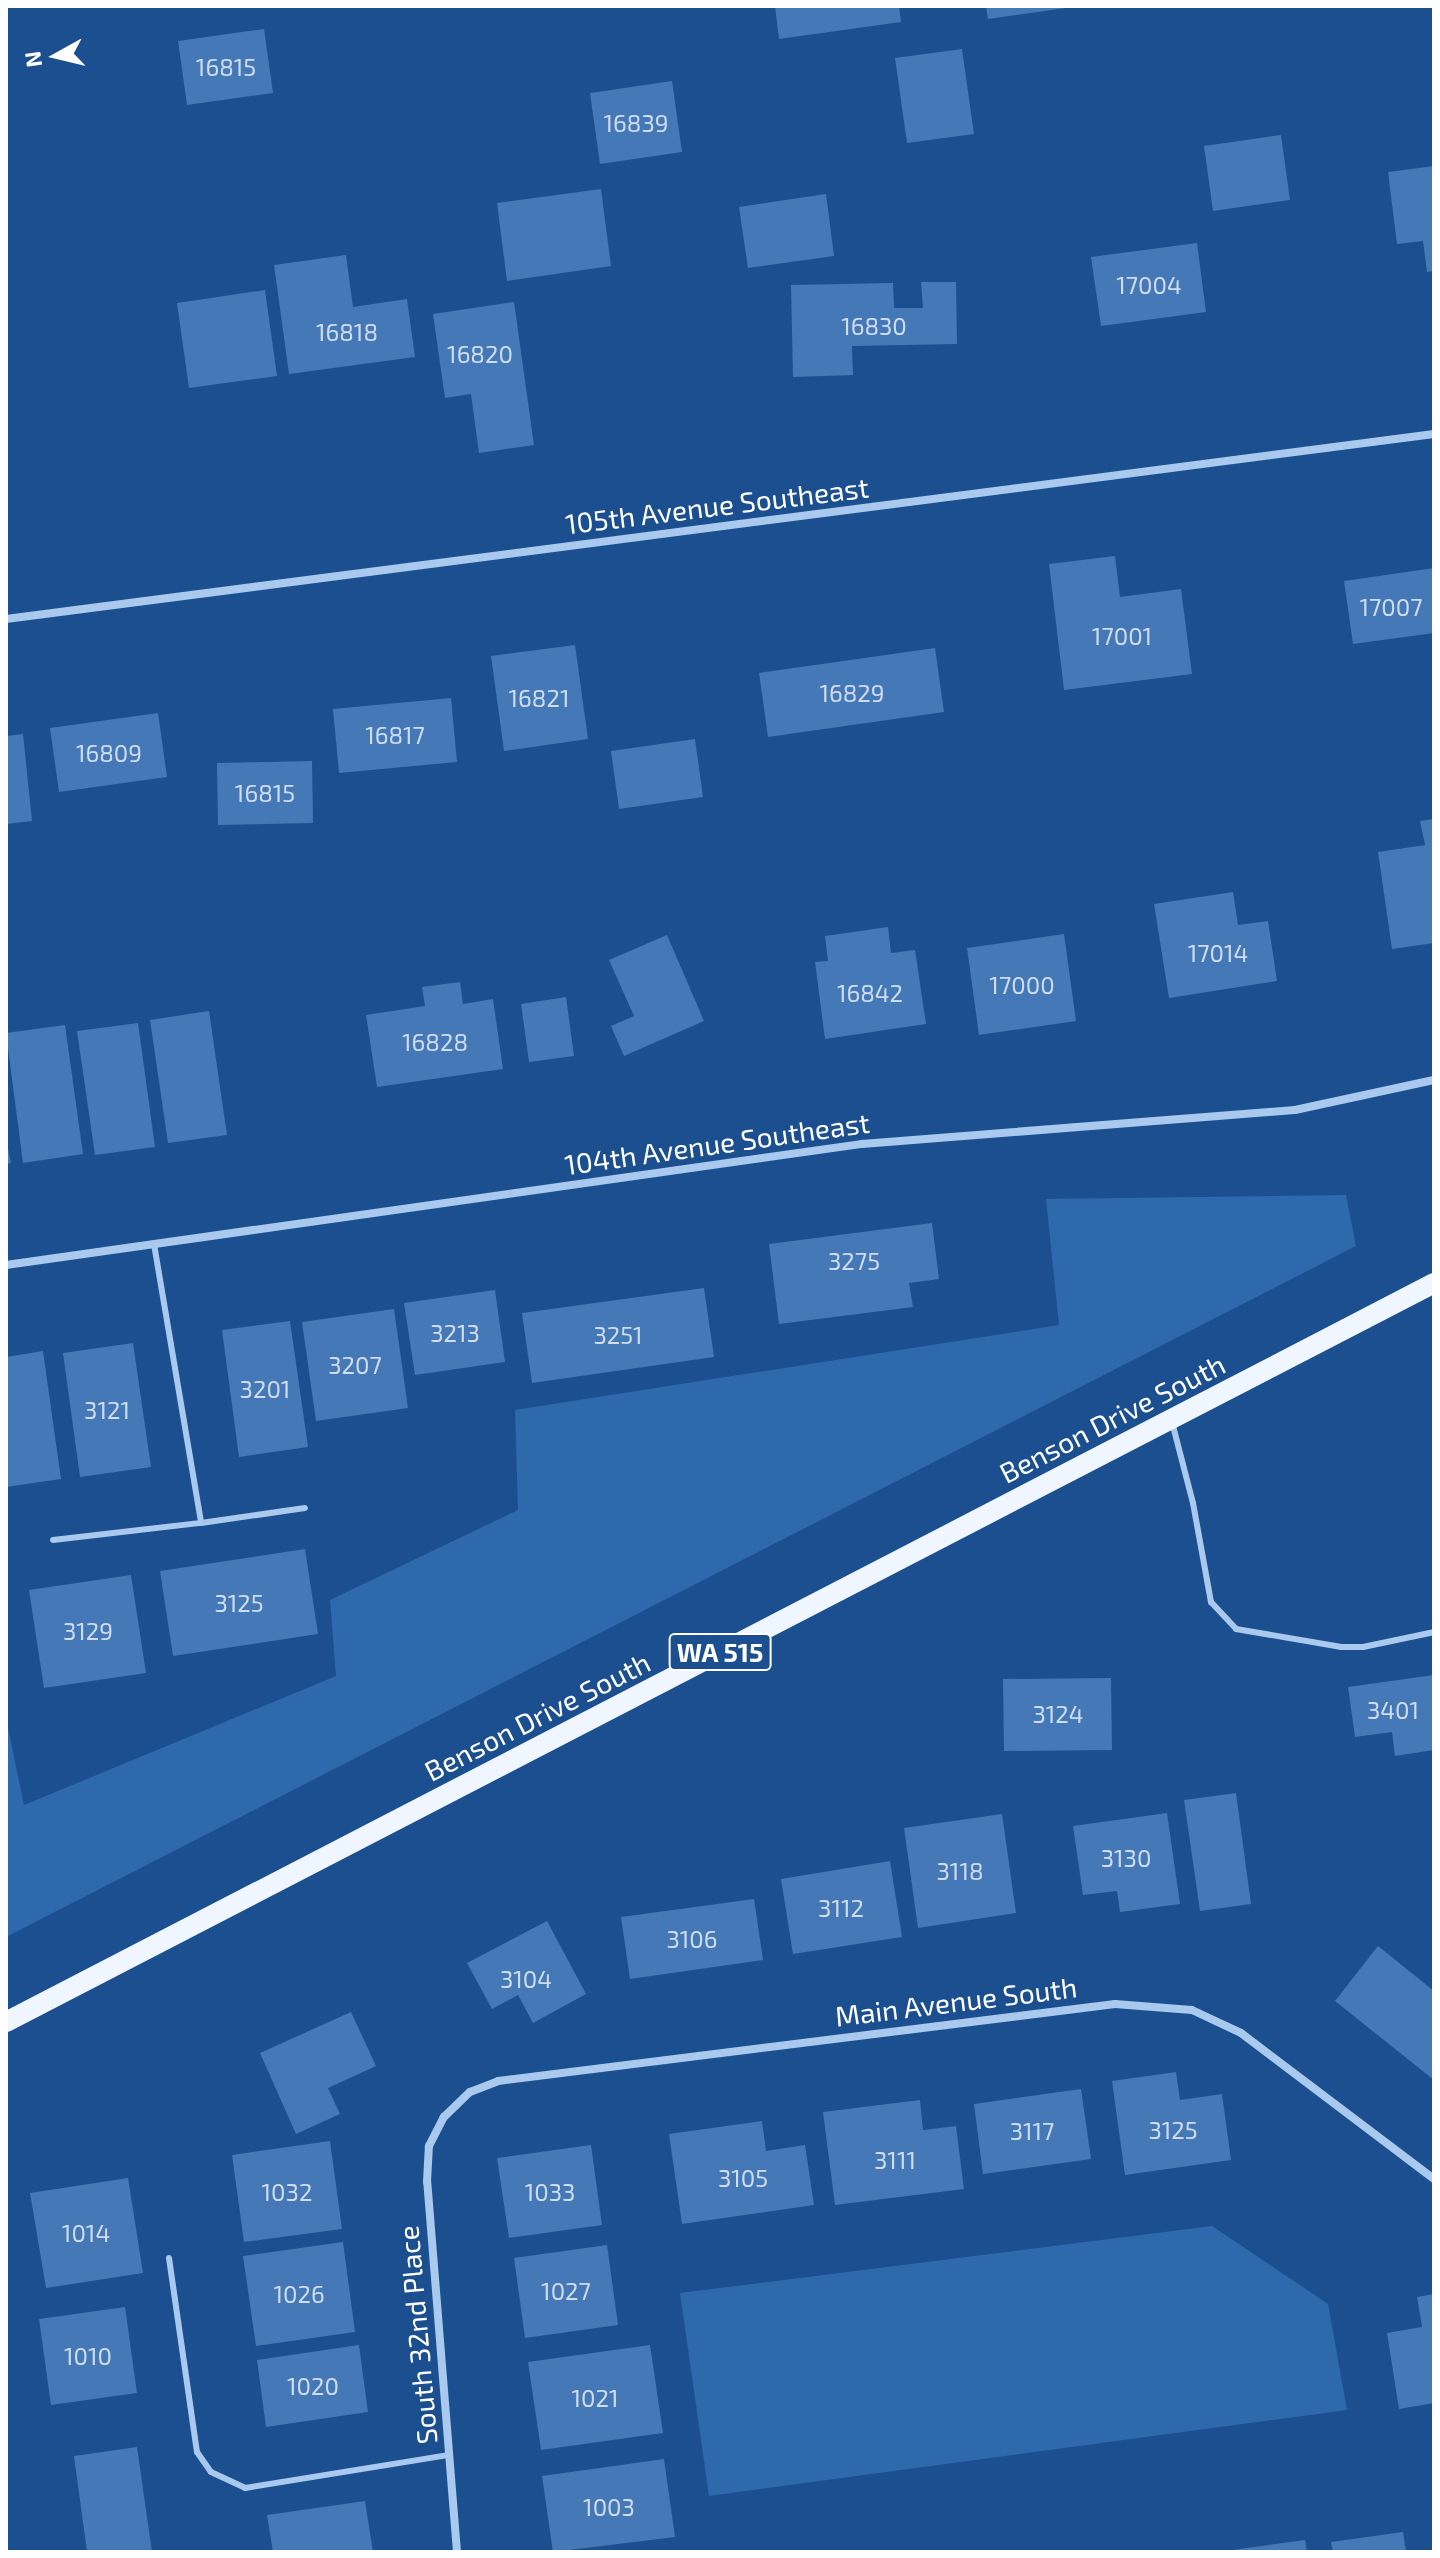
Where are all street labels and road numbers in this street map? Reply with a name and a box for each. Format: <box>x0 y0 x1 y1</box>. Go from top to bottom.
street label: 105th Avenue Southeast <box>563 470 871 540</box>
street label: 104th Avenue Southeast <box>562 1105 872 1181</box>
street label: Benson Drive South <box>994 1347 1230 1489</box>
road number: WA 515 <box>668 1630 772 1674</box>
street label: Benson Drive South <box>419 1645 655 1787</box>
street label: Main Avenue South <box>833 1969 1079 2033</box>
street label: South 32nd Place <box>391 2224 443 2446</box>

